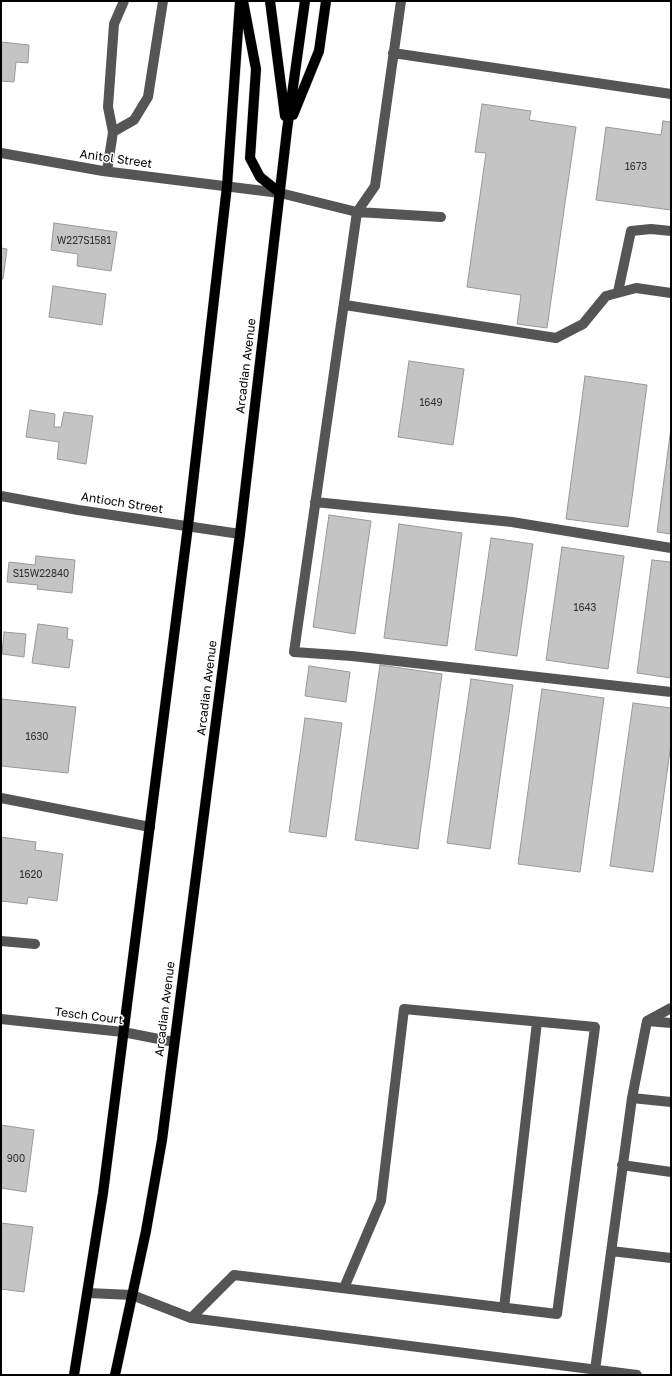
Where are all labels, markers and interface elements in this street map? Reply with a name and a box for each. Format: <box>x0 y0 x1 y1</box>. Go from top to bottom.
street label: Anitol Street <box>79 147 153 171</box>
house number: 1673 <box>625 161 647 173</box>
house number: W227S1581 <box>57 235 111 247</box>
street label: Arcadian Avenue <box>233 317 259 415</box>
house number: 1649 <box>419 397 443 409</box>
street label: Antioch Street <box>80 489 164 517</box>
house number: S15W22840 <box>13 568 69 580</box>
house number: 1643 <box>574 602 596 614</box>
street label: Arcadian Avenue <box>194 639 220 737</box>
house number: 1630 <box>26 731 48 743</box>
house number: 1620 <box>20 869 42 881</box>
street label: Arcadian Avenue <box>152 960 178 1058</box>
street label: Tesch Court <box>54 1005 124 1027</box>
house number: 900 <box>7 1153 25 1165</box>

